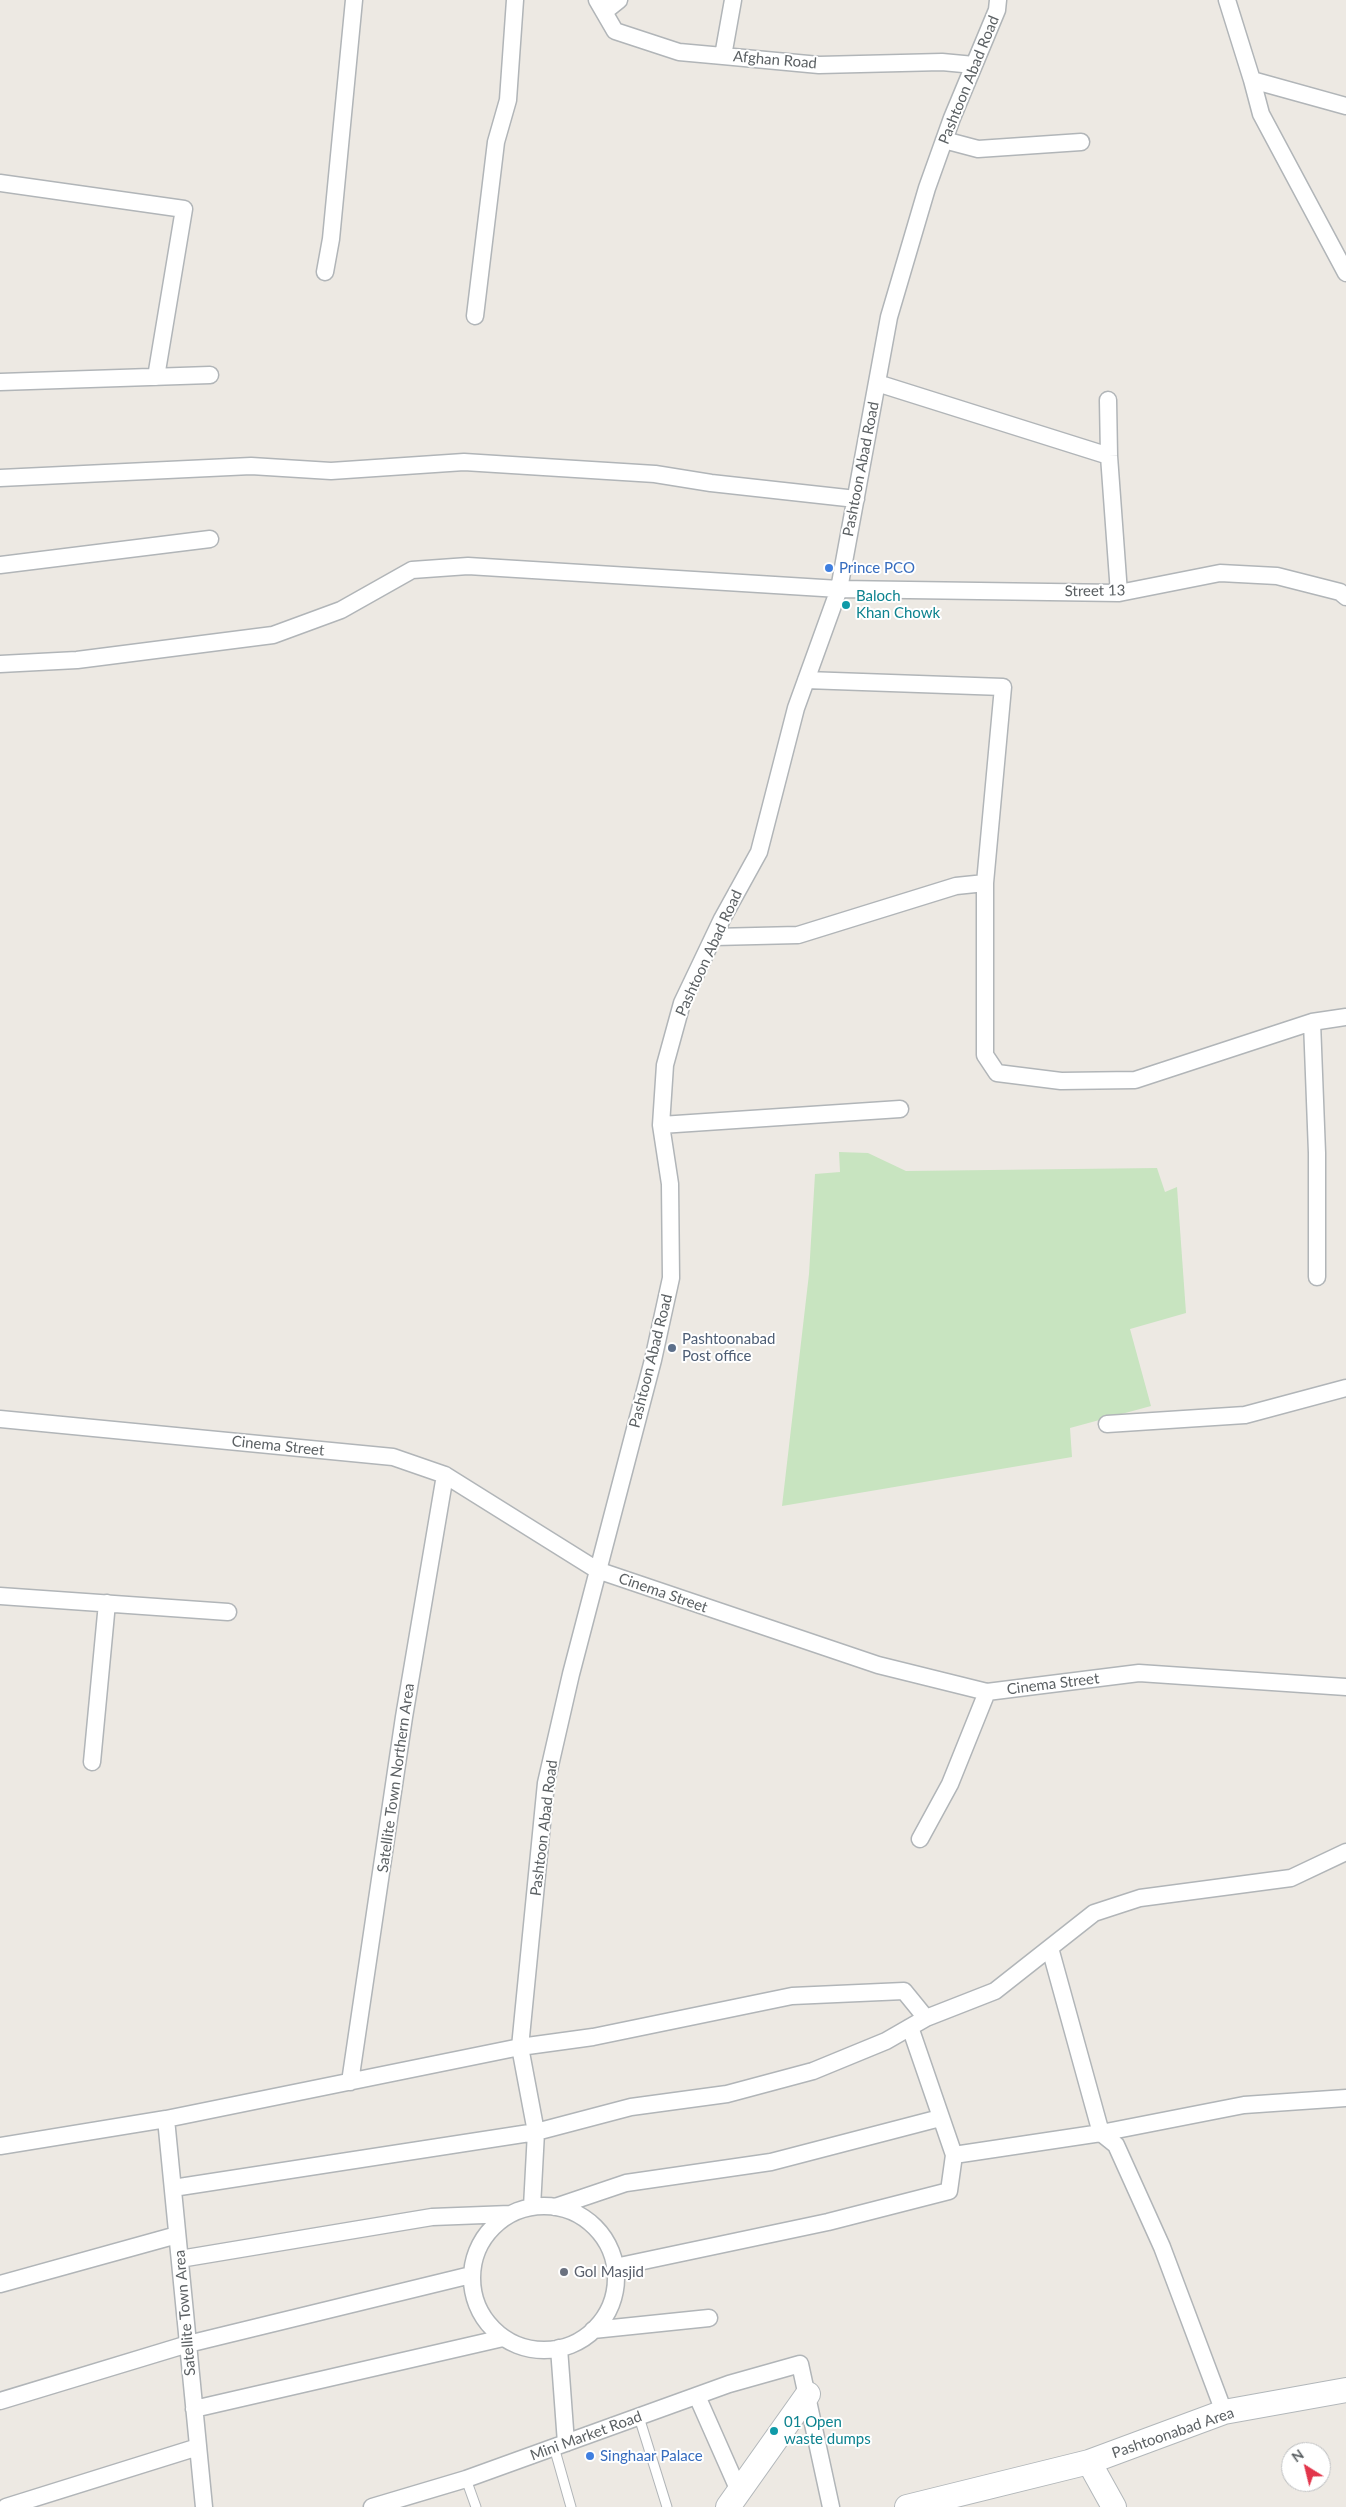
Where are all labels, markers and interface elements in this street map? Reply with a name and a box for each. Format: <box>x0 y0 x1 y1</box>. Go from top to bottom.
street label: Pashtoon Abad Road <box>935 13 1003 147</box>
street label: Afghan Road <box>732 47 818 73</box>
street label: Pashtoon Abad Road <box>839 400 883 538</box>
place label: Prince PCO <box>839 559 915 577</box>
marker: Prince PCO <box>823 562 835 574</box>
street label: Street 13 <box>1064 581 1126 601</box>
place label: Baloch Khan Chowk <box>856 587 940 622</box>
marker: Baloch Khan Chowk <box>840 599 852 611</box>
street label: Pashtoon Abad Road <box>672 887 746 1019</box>
street label: Pashtoon Abad Road <box>626 1292 676 1430</box>
place label: Pashtoonabad Post office <box>682 1330 775 1365</box>
marker: Pashtoonabad Post office <box>666 1342 678 1354</box>
street label: Cinema Street <box>231 1432 325 1460</box>
street label: Cinema Street <box>616 1569 710 1617</box>
street label: Cinema Street <box>1006 1669 1100 1699</box>
street label: Satellite Town Northern Area <box>374 1682 418 1874</box>
street label: Pashtoon Abad Road <box>527 1759 561 1897</box>
street label: Satellite Town Area <box>171 2249 199 2377</box>
place label: Gol Masjid <box>574 2263 644 2281</box>
marker: Gol Masjid <box>558 2266 570 2278</box>
street label: Pashtoonabad Area <box>1110 2404 1236 2462</box>
street label: Mini Market Road <box>528 2407 644 2465</box>
place label: 01 Open waste dumps <box>784 2413 871 2448</box>
marker: 01 Open waste dumps <box>768 2425 780 2437</box>
north arrow <box>1281 2442 1331 2492</box>
text: N <box>1288 2445 1307 2465</box>
place label: Singhaar Palace <box>600 2447 703 2465</box>
marker: Singhaar Palace <box>584 2450 596 2462</box>

